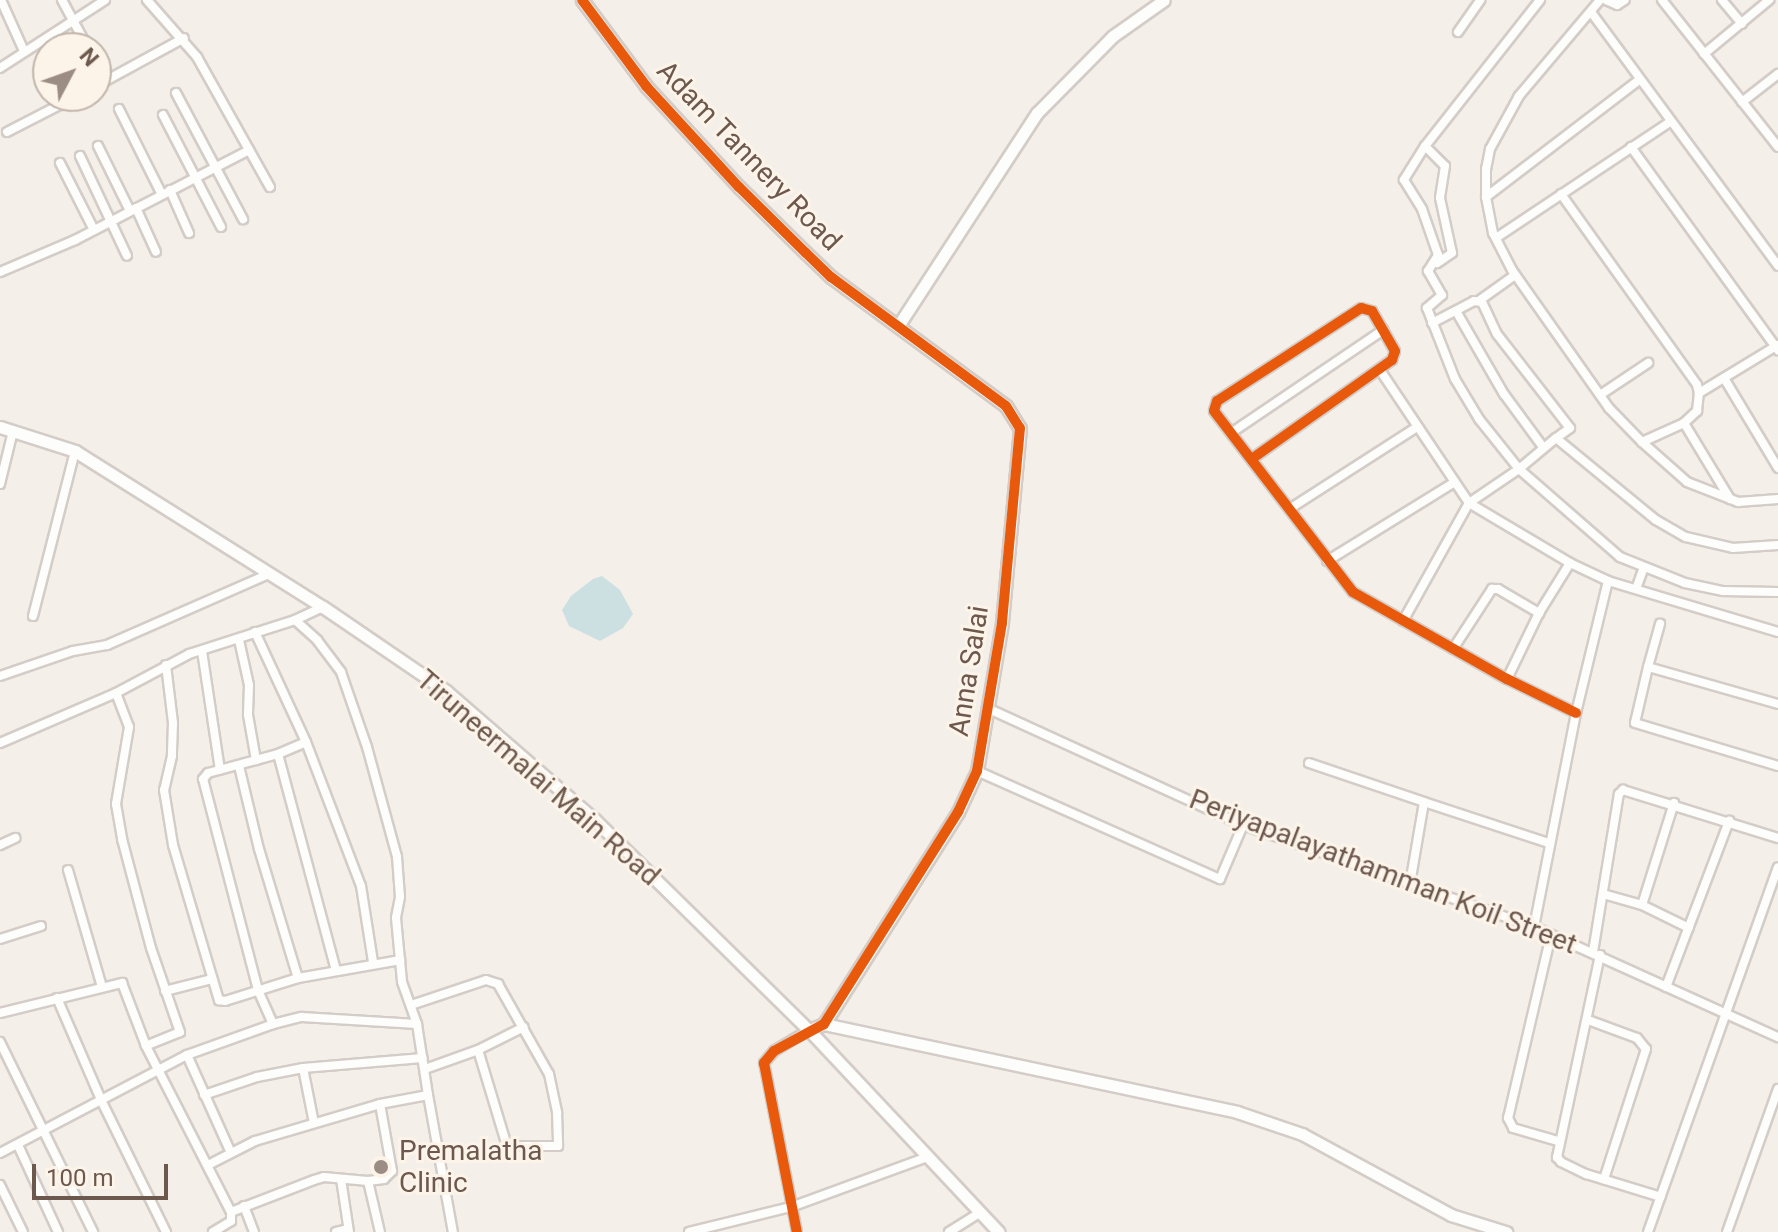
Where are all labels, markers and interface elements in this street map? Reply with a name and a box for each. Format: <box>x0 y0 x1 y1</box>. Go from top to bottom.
north arrow <box>32 32 112 112</box>
text: N <box>74 43 104 71</box>
street label: Adam Tannery Road <box>650 54 848 258</box>
street label: Anna Salai <box>942 603 996 739</box>
street label: Tiruneermalai Main Road <box>409 663 667 893</box>
street label: Periyapalayathamman Koil Street <box>1185 782 1581 962</box>
place label: Premalatha Clinic <box>399 1134 542 1200</box>
scale bar <box>36 1148 172 1198</box>
marker: Premalatha Clinic <box>370 1156 392 1178</box>
text: 100 m <box>46 1164 113 1192</box>

